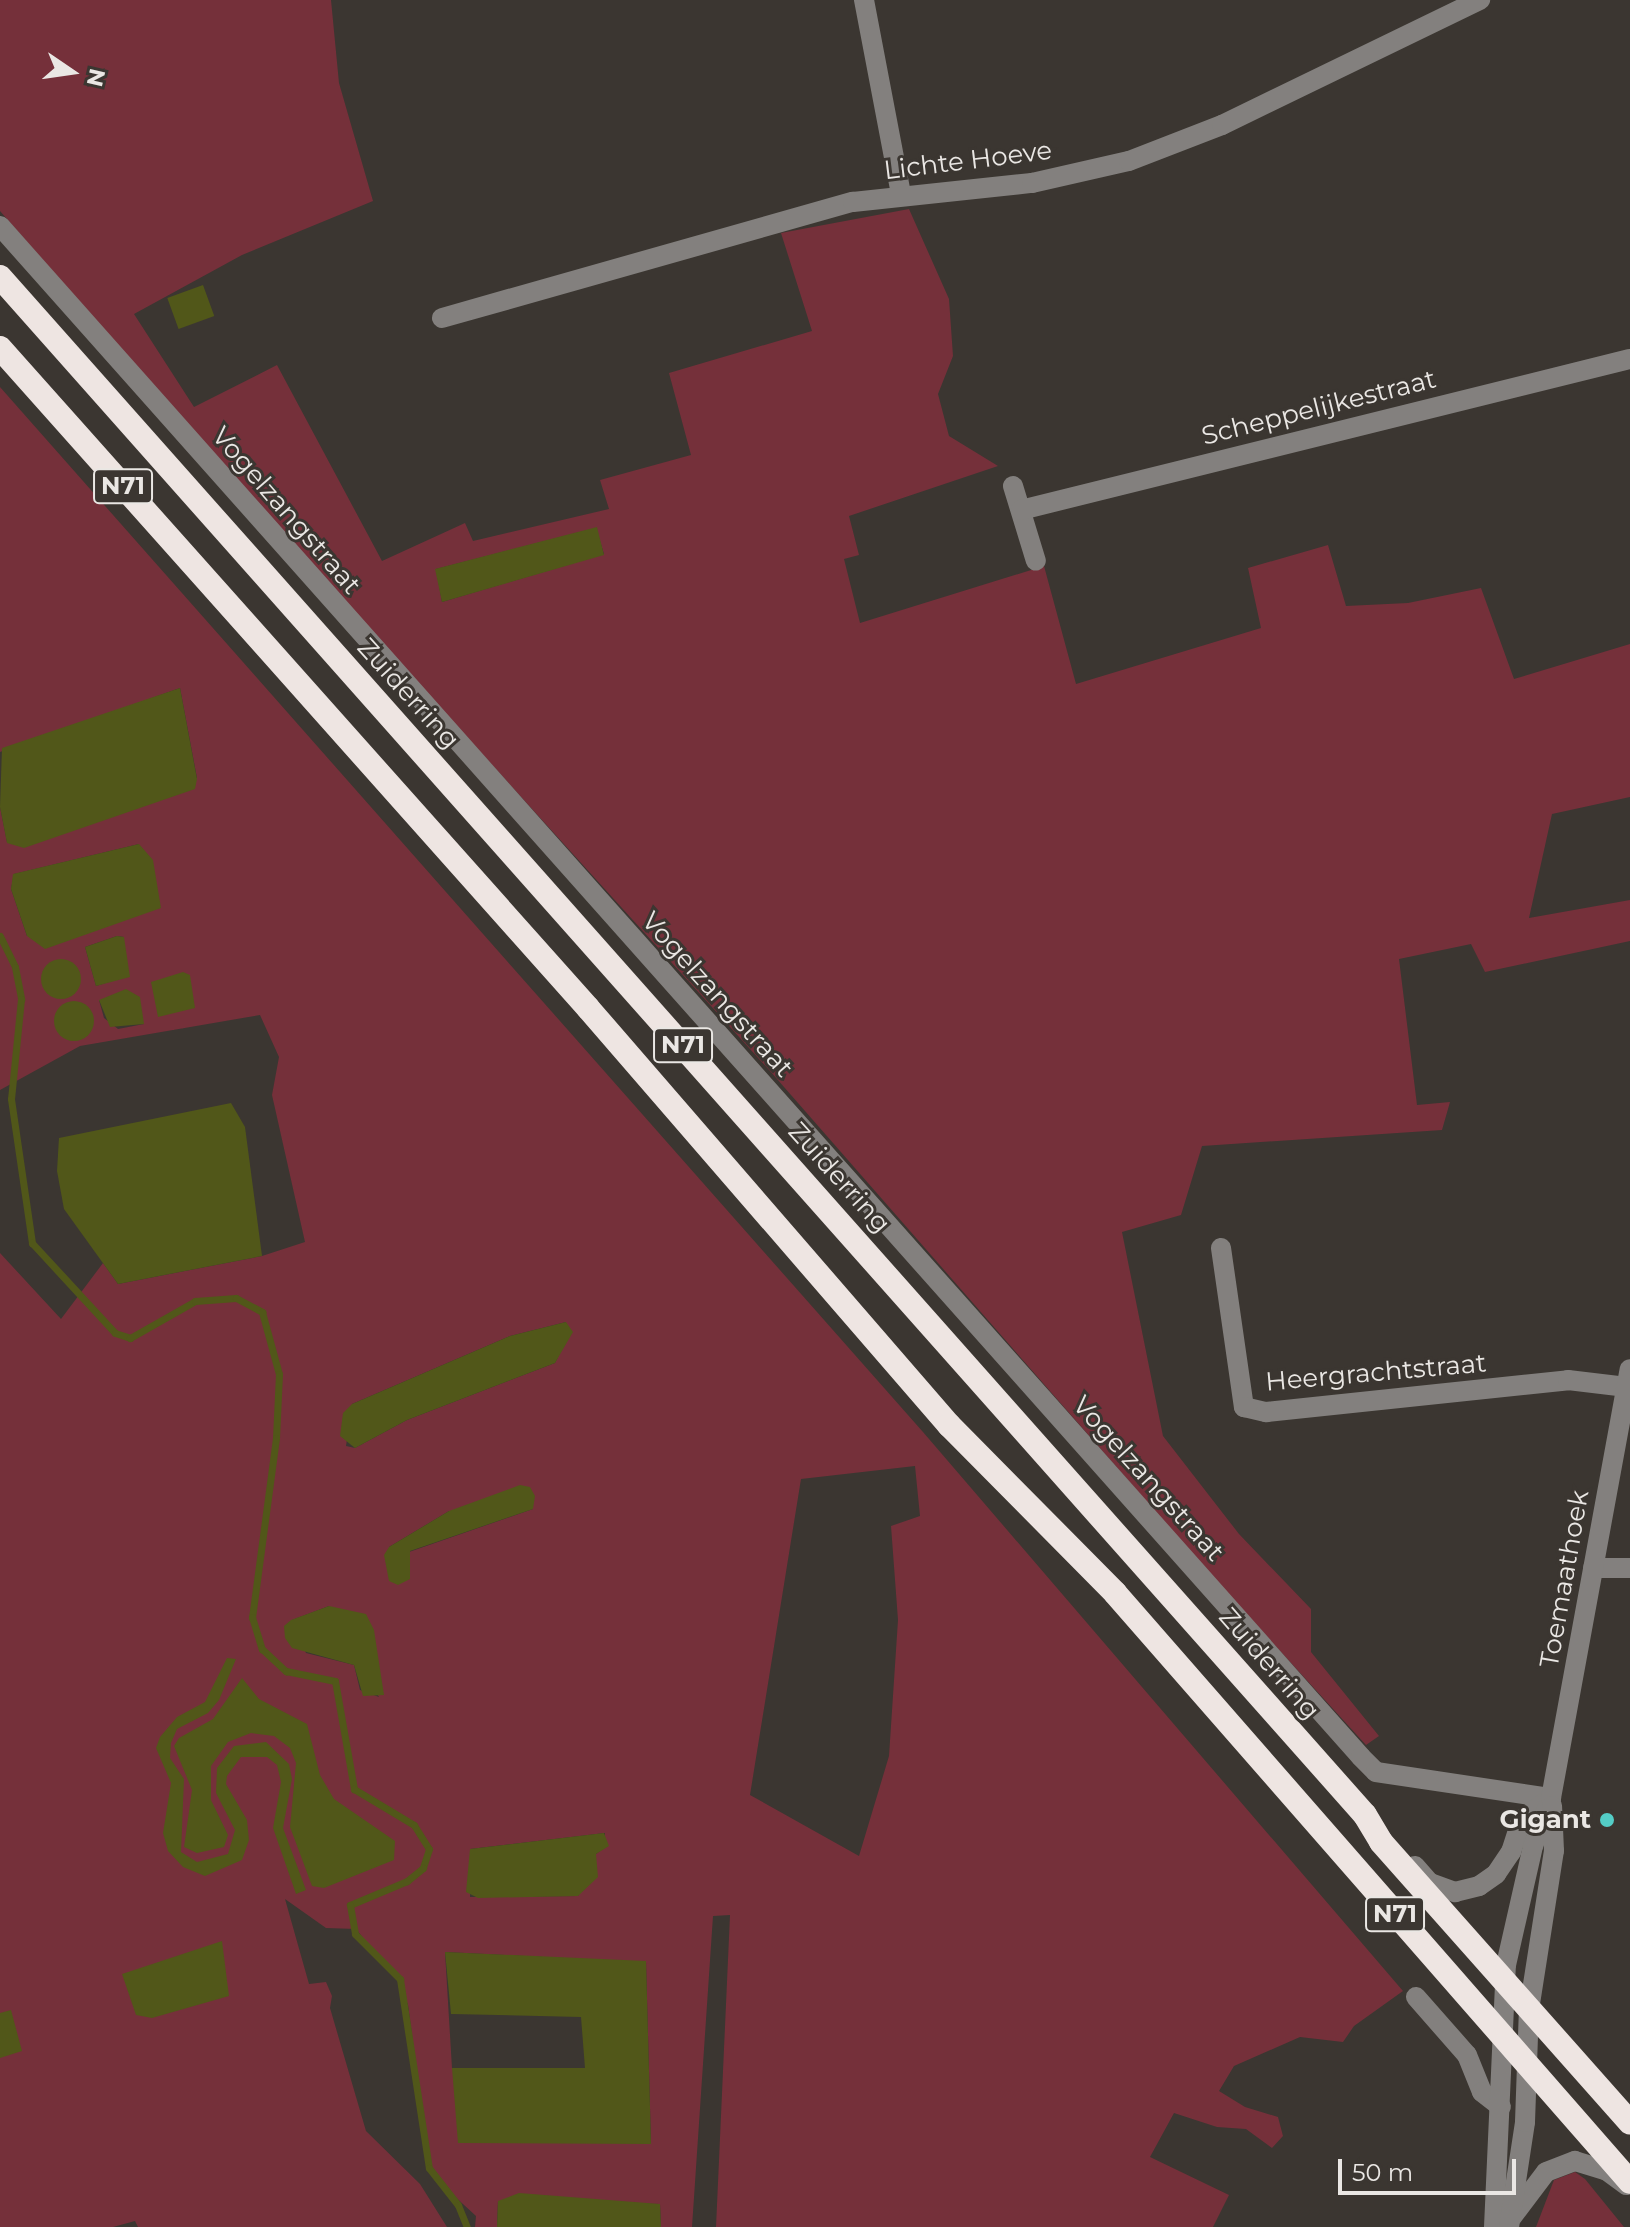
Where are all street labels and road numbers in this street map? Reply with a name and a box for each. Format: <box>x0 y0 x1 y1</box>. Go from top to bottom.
street label: Lichte Hoeve <box>882 135 1054 187</box>
street label: Scheppelijkestraat <box>1199 364 1439 452</box>
street label: Vogelzangstraat <box>205 421 367 601</box>
road number: N71 <box>93 466 153 506</box>
street label: Zuiderring <box>350 633 466 755</box>
street label: Vogelzangstraat <box>635 906 799 1084</box>
road number: N71 <box>653 1025 713 1065</box>
street label: Zuiderring <box>781 1117 897 1239</box>
street label: Heergrachtstraat <box>1264 1348 1488 1398</box>
street label: Vogelzangstraat <box>1066 1390 1230 1568</box>
street label: Toemaathoek <box>1534 1488 1596 1670</box>
street label: Zuiderring <box>1212 1602 1326 1726</box>
road number: N71 <box>1365 1894 1425 1934</box>

